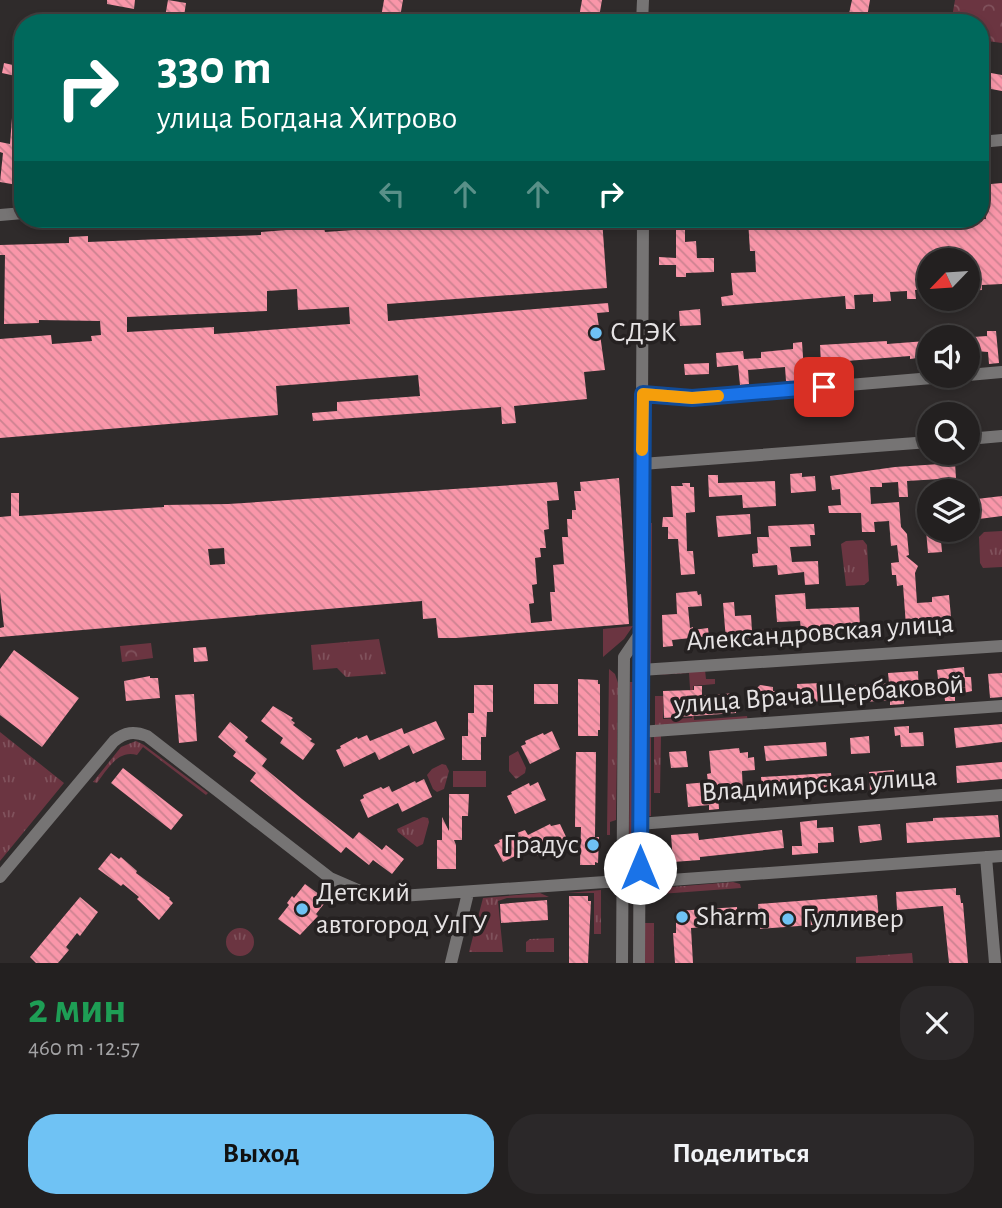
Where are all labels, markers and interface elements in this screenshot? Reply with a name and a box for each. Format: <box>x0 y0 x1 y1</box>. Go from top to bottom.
icon: right <box>42 42 133 133</box>
text: 330 m <box>157 44 272 93</box>
text: улица Богдана Хитрово <box>157 102 457 134</box>
icon: left <box>373 175 411 213</box>
icon: ahead <box>446 175 484 213</box>
icon: ahead <box>519 175 557 213</box>
icon: right <box>592 175 630 213</box>
north arrow <box>917 248 980 312</box>
map controls <box>917 248 980 542</box>
place label: СДЭК <box>610 319 677 347</box>
marker: СДЭК <box>588 325 604 341</box>
button: sound <box>917 325 980 388</box>
pin <box>794 357 854 417</box>
icon: arrive <box>805 368 843 406</box>
button: search <box>917 402 980 465</box>
button: layers <box>917 479 980 542</box>
street label: Александровская улица <box>685 610 955 656</box>
street label: улица Врача Щербаковой <box>672 671 965 719</box>
street label: Владимирская улица <box>700 763 938 807</box>
place label: Градус <box>503 831 579 859</box>
position arrow <box>603 831 677 905</box>
marker: Градус <box>585 837 601 853</box>
place label: Детский автогород УлГУ <box>316 879 488 939</box>
marker: Детский автогород УлГУ <box>294 901 310 917</box>
place label: Sharm <box>696 903 768 931</box>
place label: Гулливер <box>802 905 904 933</box>
marker: Sharm <box>674 909 690 925</box>
marker: Гулливер <box>780 911 796 927</box>
button: close <box>900 986 974 1060</box>
text: 2 мин <box>28 988 126 1030</box>
text: 460 m · 12:57 <box>28 1037 140 1060</box>
button: Выход <box>28 1114 494 1194</box>
button: Поделиться <box>508 1114 974 1194</box>

